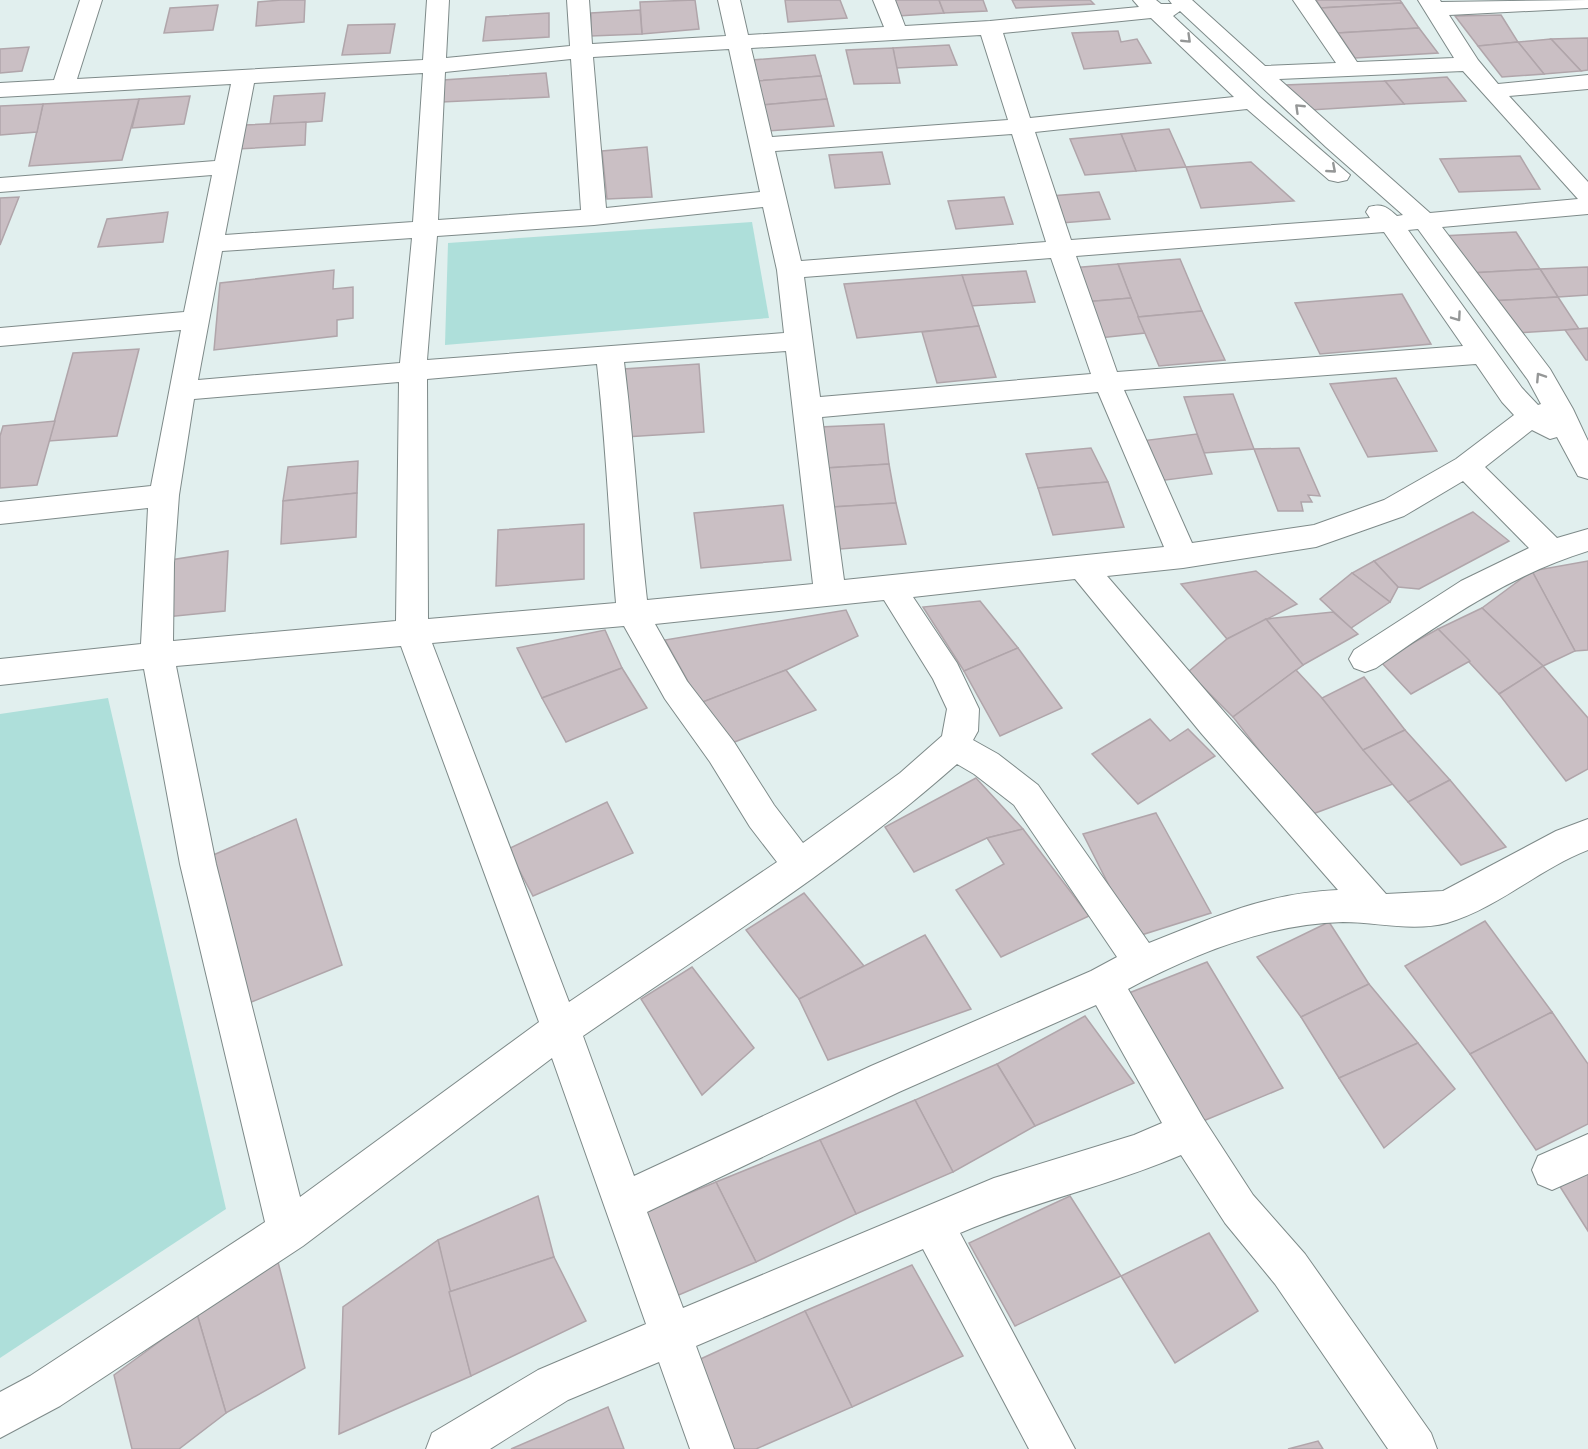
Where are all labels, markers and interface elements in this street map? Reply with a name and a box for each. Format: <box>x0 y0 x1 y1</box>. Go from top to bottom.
one-way arrow <box>1180 32 1191 43</box>
one-way arrow <box>1295 104 1305 115</box>
one-way arrow <box>1325 162 1336 173</box>
one-way arrow <box>1450 311 1461 322</box>
one-way arrow <box>1535 373 1547 383</box>

